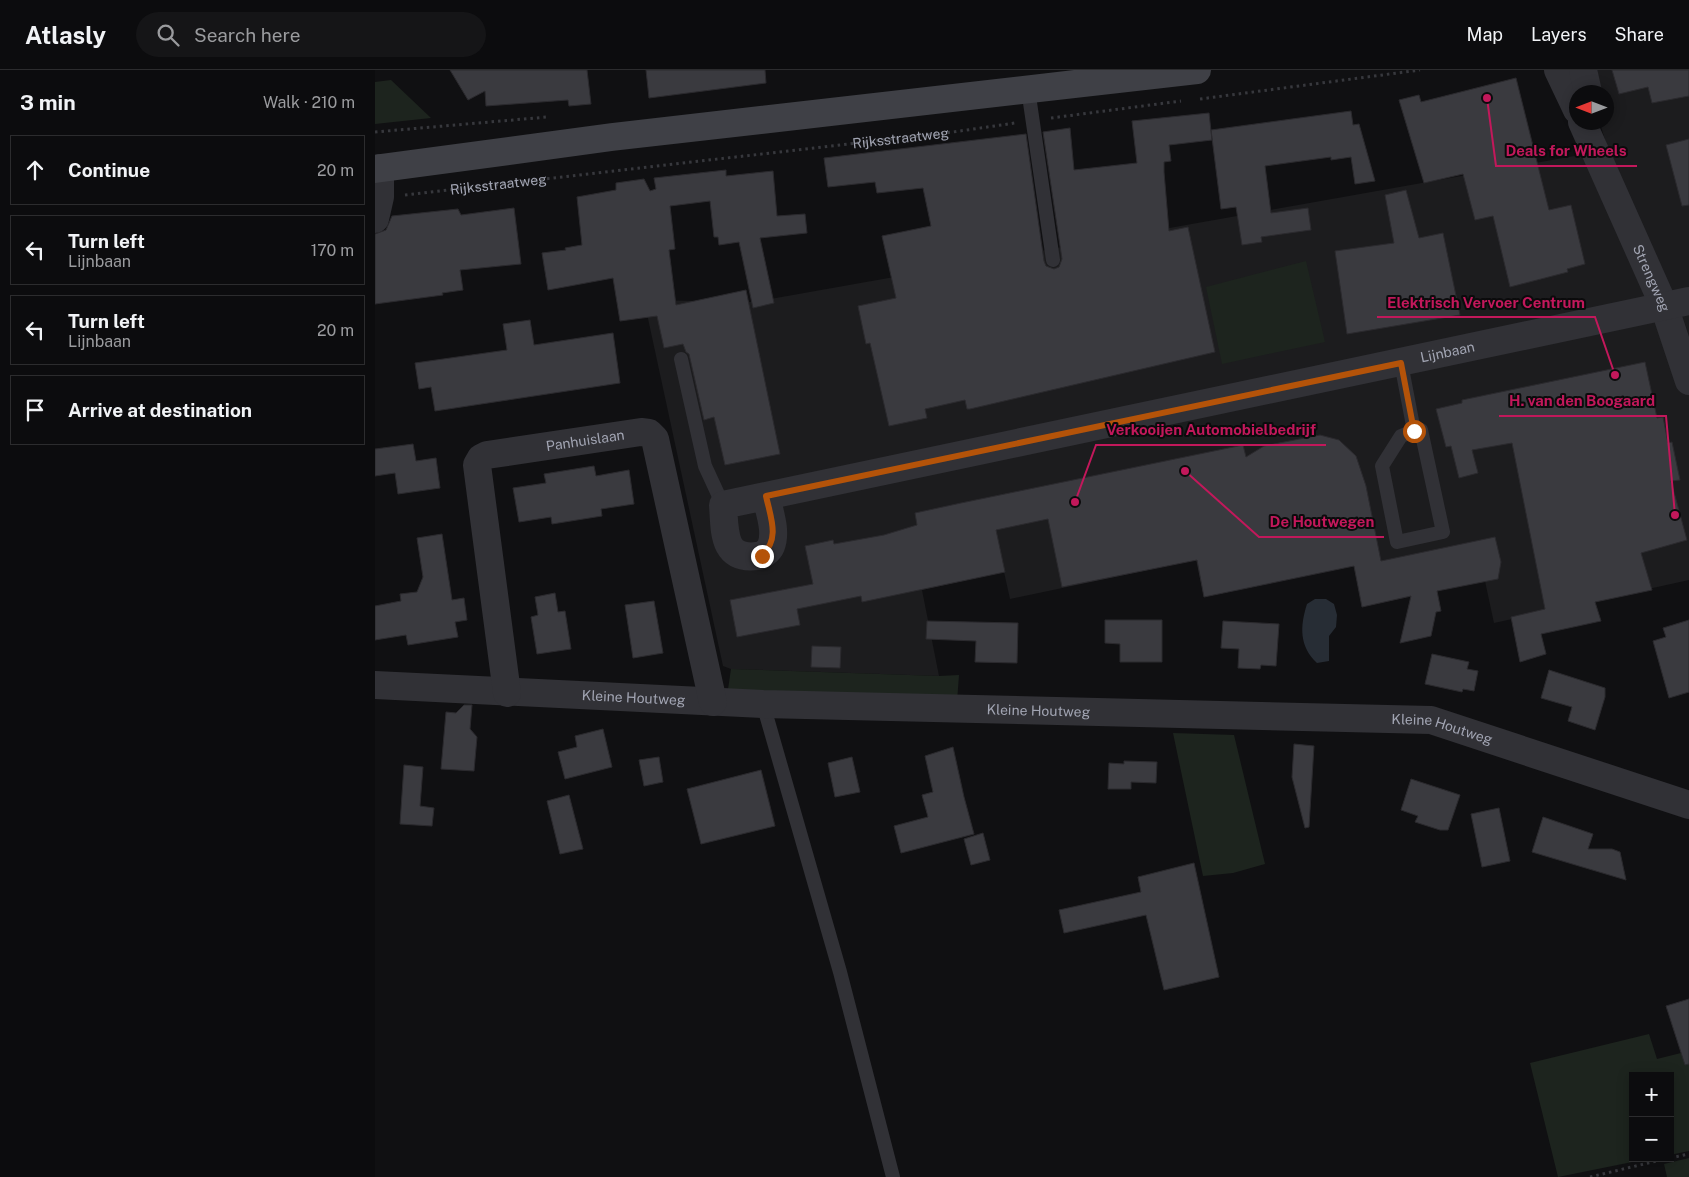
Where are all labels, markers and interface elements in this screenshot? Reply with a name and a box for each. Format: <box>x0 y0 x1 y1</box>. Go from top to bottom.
search box <box>136 12 486 57</box>
text: Atlasly <box>25 21 106 49</box>
icon: search <box>154 21 182 49</box>
text: Search here <box>194 24 301 46</box>
text: Map <box>1467 24 1503 45</box>
text: Layers <box>1531 24 1587 45</box>
text: Share <box>1615 24 1664 45</box>
north arrow <box>1569 85 1614 130</box>
text: 3 min <box>20 90 76 115</box>
text: Walk · 210 m <box>263 93 355 112</box>
street label: Rijksstraatweg <box>852 124 950 151</box>
callout: Deals for Wheels <box>1496 136 1637 166</box>
text: Deals for Wheels <box>1505 142 1627 159</box>
icon: ahead <box>21 156 49 184</box>
text: Continue <box>68 159 150 181</box>
text: 20 m <box>317 161 354 180</box>
street label: Rijksstraatweg <box>449 171 548 198</box>
text: Turn left <box>68 230 145 252</box>
icon: left <box>21 236 49 264</box>
text: 170 m <box>311 241 354 260</box>
street label: Strengweg <box>1630 242 1673 314</box>
text: Lijnbaan <box>68 252 131 271</box>
callout: Elektrisch Vervoer Centrum <box>1377 287 1595 317</box>
text: Elektrisch Vervoer Centrum <box>1387 294 1585 311</box>
text: Turn left <box>68 310 145 332</box>
icon: left <box>21 316 49 344</box>
text: 20 m <box>317 321 354 340</box>
text: Lijnbaan <box>68 332 131 351</box>
street label: Lijnbaan <box>1419 338 1476 366</box>
callout: H. van den Boogaard <box>1499 386 1666 416</box>
text: H. van den Boogaard <box>1509 392 1655 409</box>
icon: arrive <box>21 396 49 424</box>
text: Arrive at destination <box>68 399 252 421</box>
callout: Verkooijen Automobielbedrijf <box>1096 415 1326 445</box>
route start <box>1403 420 1426 443</box>
text: Verkooijen Automobielbedrijf <box>1106 421 1316 438</box>
street label: Panhuislaan <box>545 427 626 454</box>
callout: De Houtwegen <box>1259 507 1384 537</box>
text: De Houtwegen <box>1270 513 1375 530</box>
route end <box>751 545 774 568</box>
street label: Kleine Houtweg <box>581 687 686 708</box>
street label: Kleine Houtweg <box>986 701 1091 720</box>
street label: Kleine Houtweg <box>1391 711 1495 748</box>
map controls <box>1629 1072 1674 1162</box>
button: + <box>1629 1072 1674 1117</box>
button: − <box>1629 1117 1674 1162</box>

